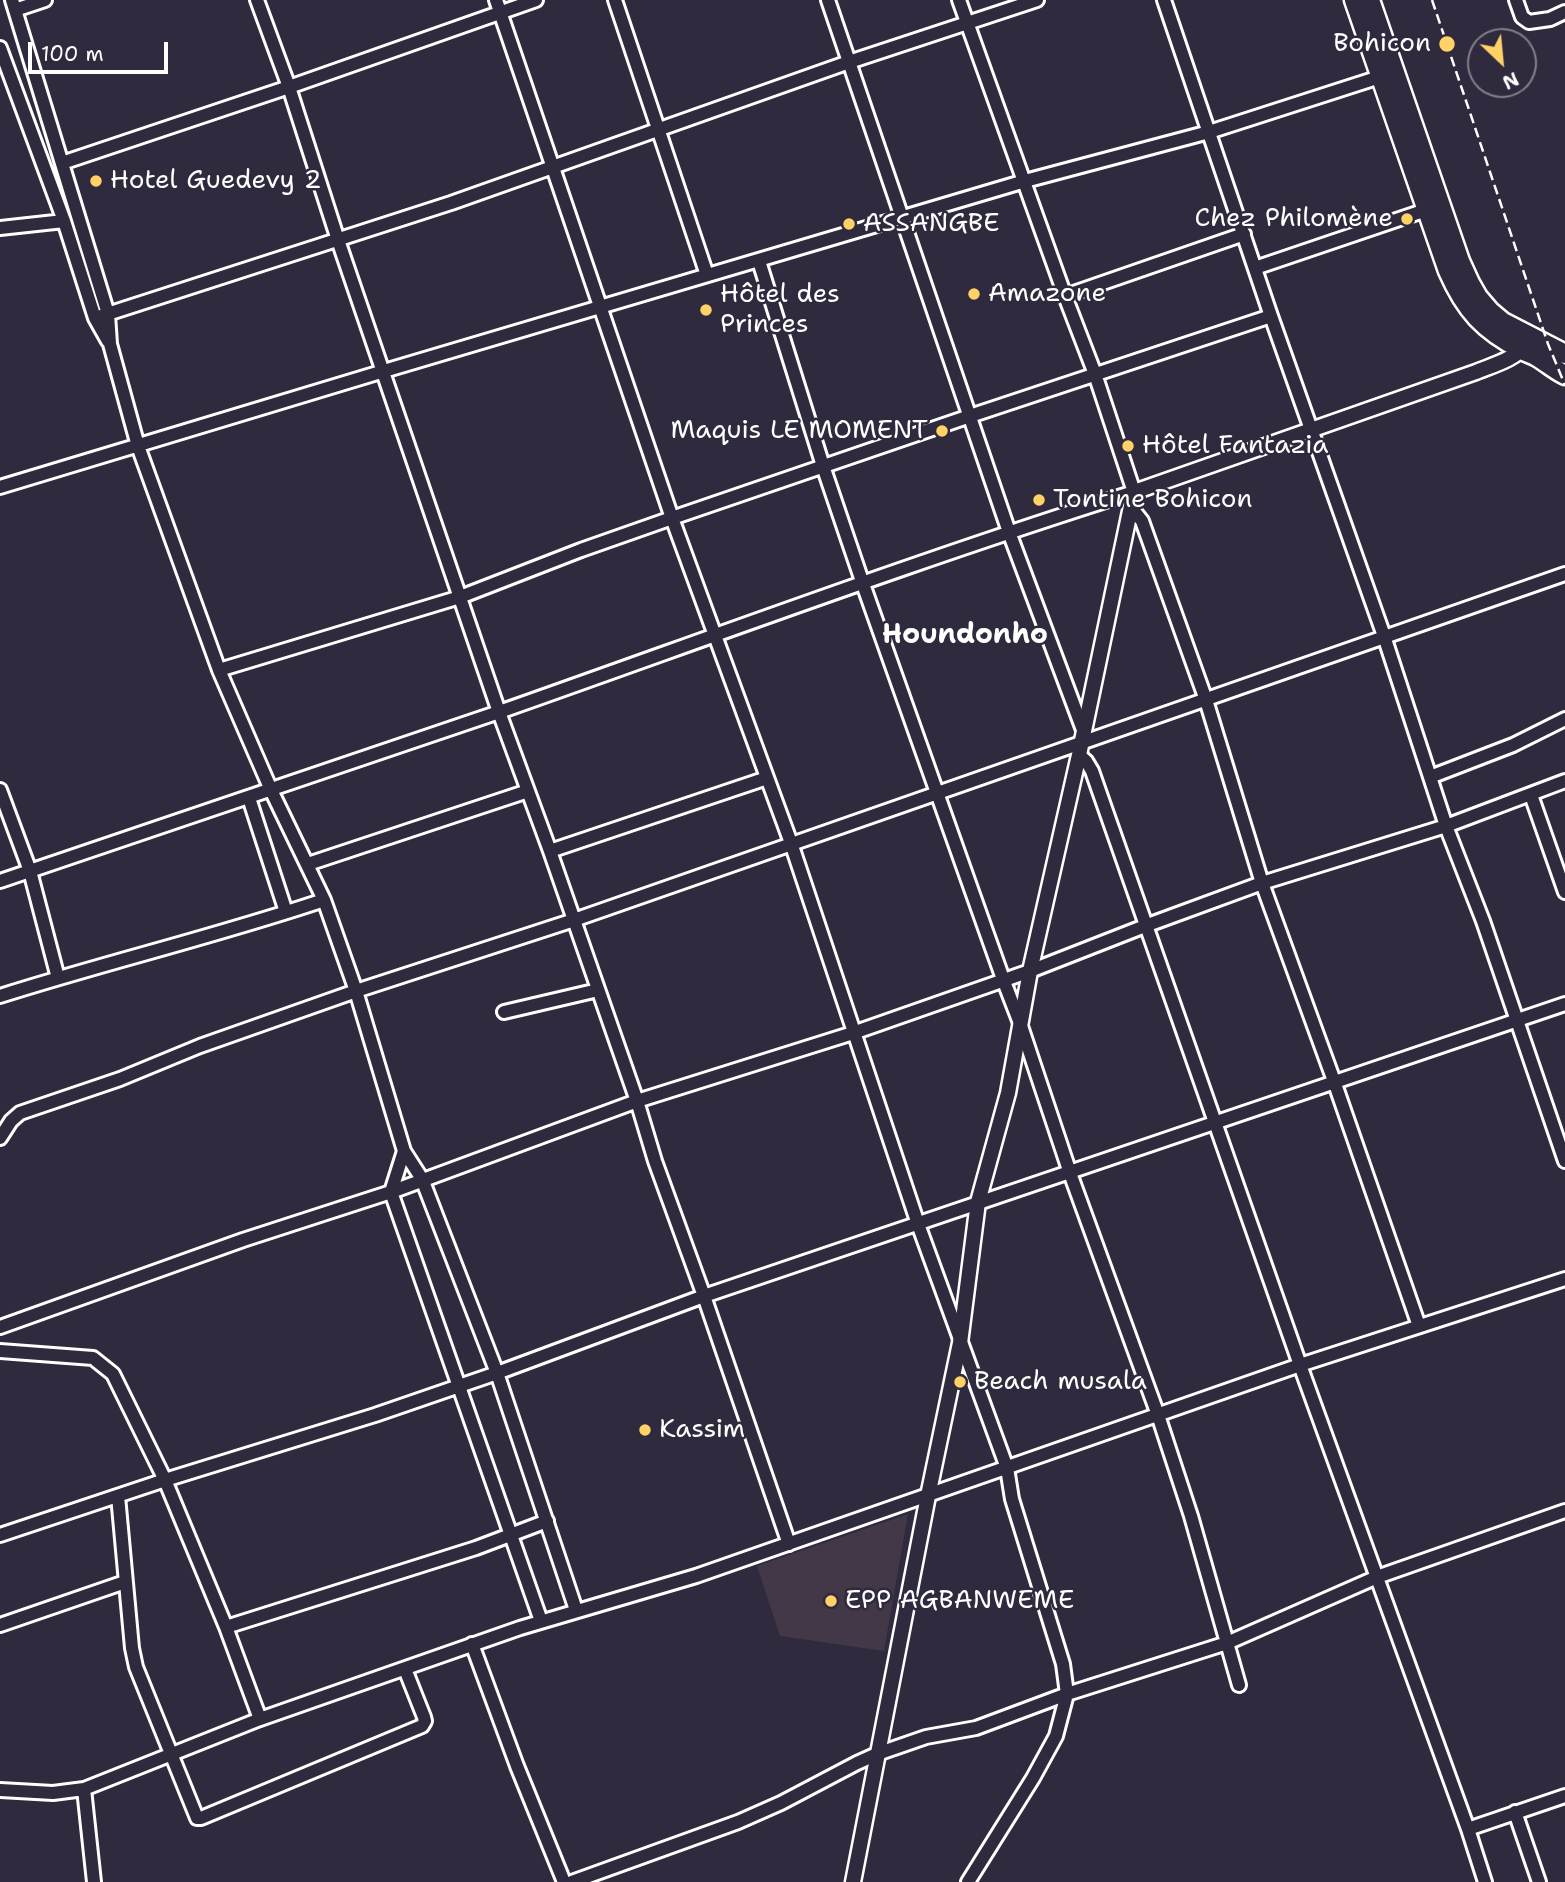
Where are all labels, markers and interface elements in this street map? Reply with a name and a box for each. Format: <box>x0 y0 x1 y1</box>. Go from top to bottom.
scale bar <box>32 28 172 72</box>
place label: Bohicon <box>1333 28 1431 60</box>
north arrow <box>1467 28 1537 98</box>
marker: Bohicon <box>1437 34 1457 54</box>
text: 100 m <box>41 40 104 68</box>
text: N <box>1498 66 1523 95</box>
place label: Hotel Guedevy 2 <box>110 165 322 197</box>
marker: Hotel Guedevy 2 <box>88 173 104 189</box>
place label: Chez Philomène <box>1195 203 1393 235</box>
place label: ASSANGBE <box>863 208 1000 240</box>
marker: Chez Philomène <box>1399 211 1415 227</box>
marker: ASSANGBE <box>841 216 857 232</box>
place label: Amazone <box>988 278 1106 310</box>
place label: Hôtel des Princes <box>720 279 840 340</box>
marker: Amazone <box>966 286 982 302</box>
marker: Hôtel des Princes <box>698 302 714 318</box>
place label: Maquis LE MOMENT <box>670 415 928 447</box>
marker: Maquis LE MOMENT <box>934 423 950 439</box>
place label: Hôtel Fantazia <box>1142 430 1328 462</box>
marker: Hôtel Fantazia <box>1120 438 1136 454</box>
place label: Tontine Bohicon <box>1053 484 1252 516</box>
marker: Tontine Bohicon <box>1031 492 1047 508</box>
district label: Houndonho <box>882 619 1048 653</box>
place label: Beach musala <box>974 1366 1147 1398</box>
marker: Beach musala <box>952 1374 968 1390</box>
place label: Kassim <box>659 1414 745 1446</box>
marker: Kassim <box>637 1422 653 1438</box>
place label: EPP AGBANWEME <box>845 1585 1074 1617</box>
marker: EPP AGBANWEME <box>823 1593 839 1609</box>

